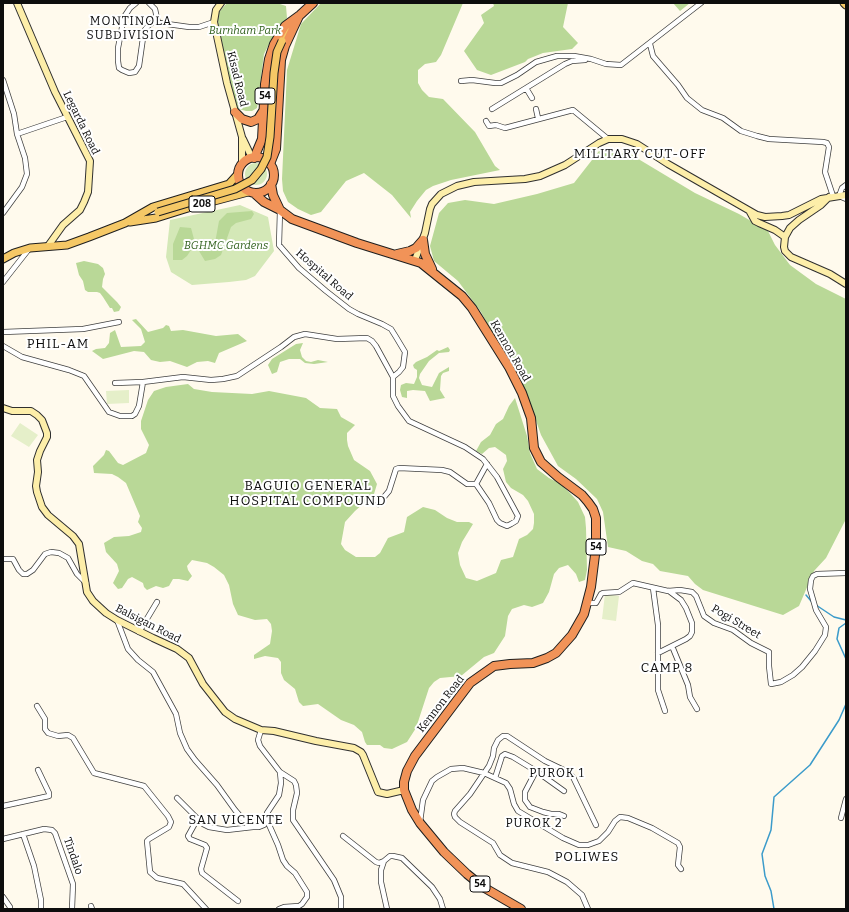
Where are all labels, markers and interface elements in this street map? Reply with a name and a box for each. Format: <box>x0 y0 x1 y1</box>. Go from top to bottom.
district label: MONTINOLA SUBDIVISION <box>87 15 175 43</box>
park label: Burnham Park <box>209 24 281 38</box>
street label: Kisad Road <box>224 50 250 108</box>
road number: 54 <box>255 88 275 104</box>
street label: Legarda Road <box>60 89 102 157</box>
district label: MILITARY CUT-OFF <box>574 146 706 162</box>
road number: 208 <box>189 196 215 212</box>
park label: BGHMC Gardens <box>184 239 268 253</box>
street label: Hospital Road <box>293 247 355 303</box>
street label: Kennon Road <box>487 318 533 384</box>
district label: PHIL-AM <box>27 336 89 352</box>
district label: BAGUIO GENERAL HOSPITAL COMPOUND <box>229 478 387 509</box>
road number: 54 <box>586 539 606 555</box>
street label: Balsigan Road <box>113 602 183 646</box>
street label: Pogi Street <box>709 602 763 642</box>
district label: CAMP 8 <box>641 660 693 676</box>
street label: Kennon Road <box>415 673 467 735</box>
district label: PUROK 1 <box>529 767 585 781</box>
district label: SAN VICENTE <box>188 812 284 828</box>
district label: PUROK 2 <box>506 817 562 831</box>
street label: Tindalo <box>61 836 85 876</box>
district label: POLIWES <box>555 849 619 865</box>
road number: 54 <box>470 876 490 892</box>

